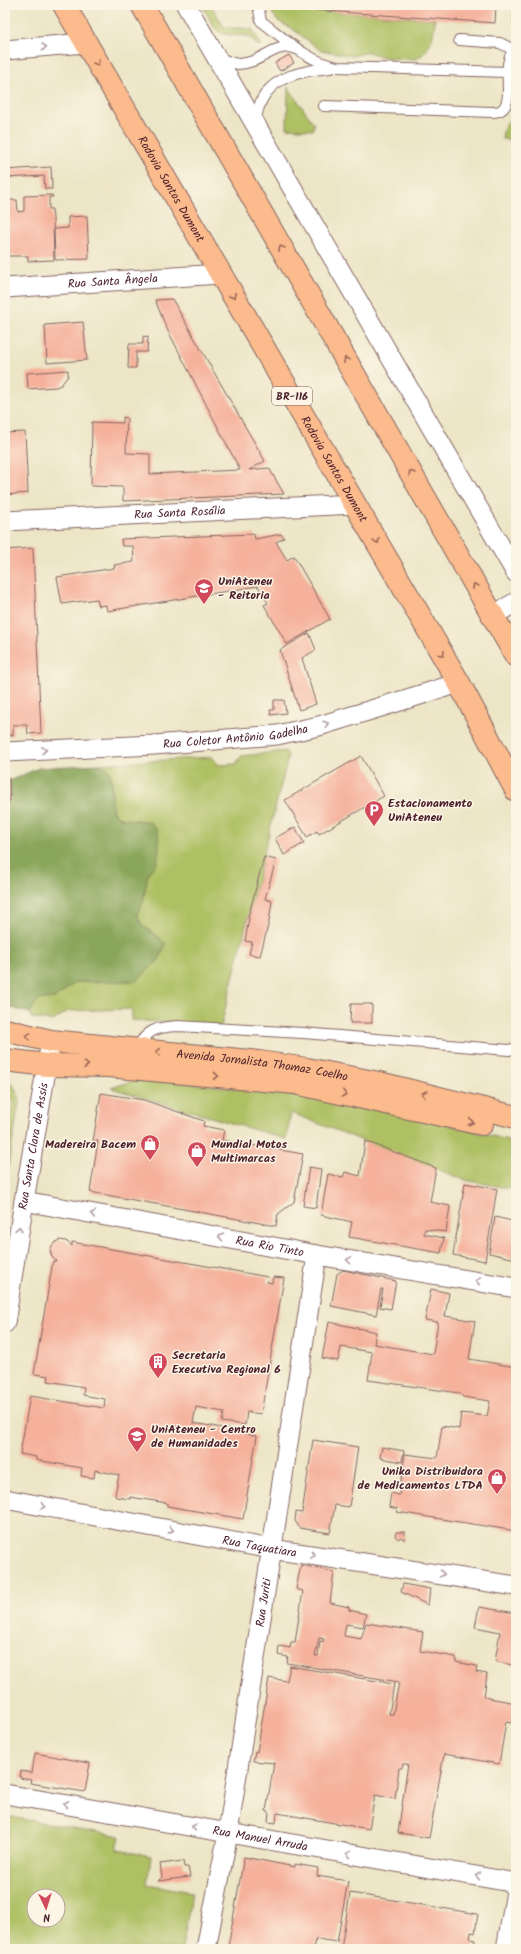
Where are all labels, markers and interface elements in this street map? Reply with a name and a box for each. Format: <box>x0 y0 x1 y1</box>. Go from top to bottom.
one-way arrow <box>41 42 47 51</box>
one-way arrow <box>93 59 100 66</box>
street label: Rodovia Santos Dumont <box>132 133 209 246</box>
one-way arrow <box>279 245 286 252</box>
street label: Rua Santa Ângela <box>67 269 159 294</box>
one-way arrow <box>229 292 236 299</box>
one-way arrow <box>343 357 350 364</box>
road number: BR-116 <box>272 387 312 405</box>
street label: Rodovia Santos Dumont <box>295 412 373 526</box>
one-way arrow <box>408 470 415 477</box>
street label: Rua Santa Rosália <box>134 501 226 525</box>
one-way arrow <box>372 537 379 544</box>
place label: UniAteneu - Reitoria <box>218 572 272 605</box>
school or university icon: UniAteneu - Reitoria <box>193 577 215 605</box>
one-way arrow <box>473 583 480 590</box>
one-way arrow <box>438 650 445 657</box>
street label: Rua Coletor Antônio Gadelha <box>162 720 310 754</box>
one-way arrow <box>322 720 329 729</box>
one-way arrow <box>41 746 47 755</box>
place label: Estacionamento UniAteneu <box>388 794 473 827</box>
parking icon: Estacionamento UniAteneu <box>363 799 385 827</box>
one-way arrow <box>25 1032 31 1040</box>
street label: Avenida Jornalista Thomaz Coelho <box>176 1045 350 1087</box>
one-way arrow <box>154 1048 161 1057</box>
one-way arrow <box>83 1061 89 1070</box>
one-way arrow <box>213 1071 219 1080</box>
street label: Rua Santa Clara de Assis <box>14 1081 54 1211</box>
one-way arrow <box>341 1089 347 1097</box>
one-way arrow <box>421 1091 427 1099</box>
one-way arrow <box>468 1117 474 1125</box>
shop icon: Madereira Bacem <box>139 1133 161 1161</box>
place label: Madereira Bacem <box>45 1135 136 1154</box>
place label: Mundial Motos Multimarcas <box>211 1135 288 1168</box>
shop icon: Mundial Motos Multimarcas <box>186 1140 208 1168</box>
one-way arrow <box>90 1210 97 1218</box>
one-way arrow <box>14 1226 23 1232</box>
street label: Rua Rio Tinto <box>234 1231 305 1262</box>
one-way arrow <box>218 1234 224 1242</box>
one-way arrow <box>346 1256 352 1265</box>
one-way arrow <box>474 1277 481 1286</box>
place label: Secretaria Executiva Regional 6 <box>172 1346 281 1379</box>
building icon: Secretaria Executiva Regional 6 <box>147 1351 169 1379</box>
place label: UniAteneu - Centro de Humanidades <box>151 1420 256 1453</box>
school or university icon: UniAteneu - Centro de Humanidades <box>126 1425 148 1453</box>
place label: Unika Distribuidora de Medicamentos LTDA <box>357 1462 483 1495</box>
shop icon: Unika Distribuidora de Medicamentos LTDA <box>486 1467 508 1495</box>
one-way arrow <box>40 1502 46 1510</box>
one-way arrow <box>168 1525 174 1534</box>
street label: Rua Taquatiara <box>221 1531 298 1563</box>
one-way arrow <box>310 1550 316 1559</box>
one-way arrow <box>438 1569 445 1578</box>
street label: Rua Juriti <box>251 1576 277 1629</box>
one-way arrow <box>63 1801 69 1809</box>
street label: Rua Manuel Arruda <box>211 1821 310 1857</box>
one-way arrow <box>191 1823 197 1832</box>
one-way arrow <box>346 1850 353 1859</box>
one-way arrow <box>474 1872 481 1881</box>
north arrow <box>26 1888 66 1928</box>
text: N <box>42 1908 51 1926</box>

